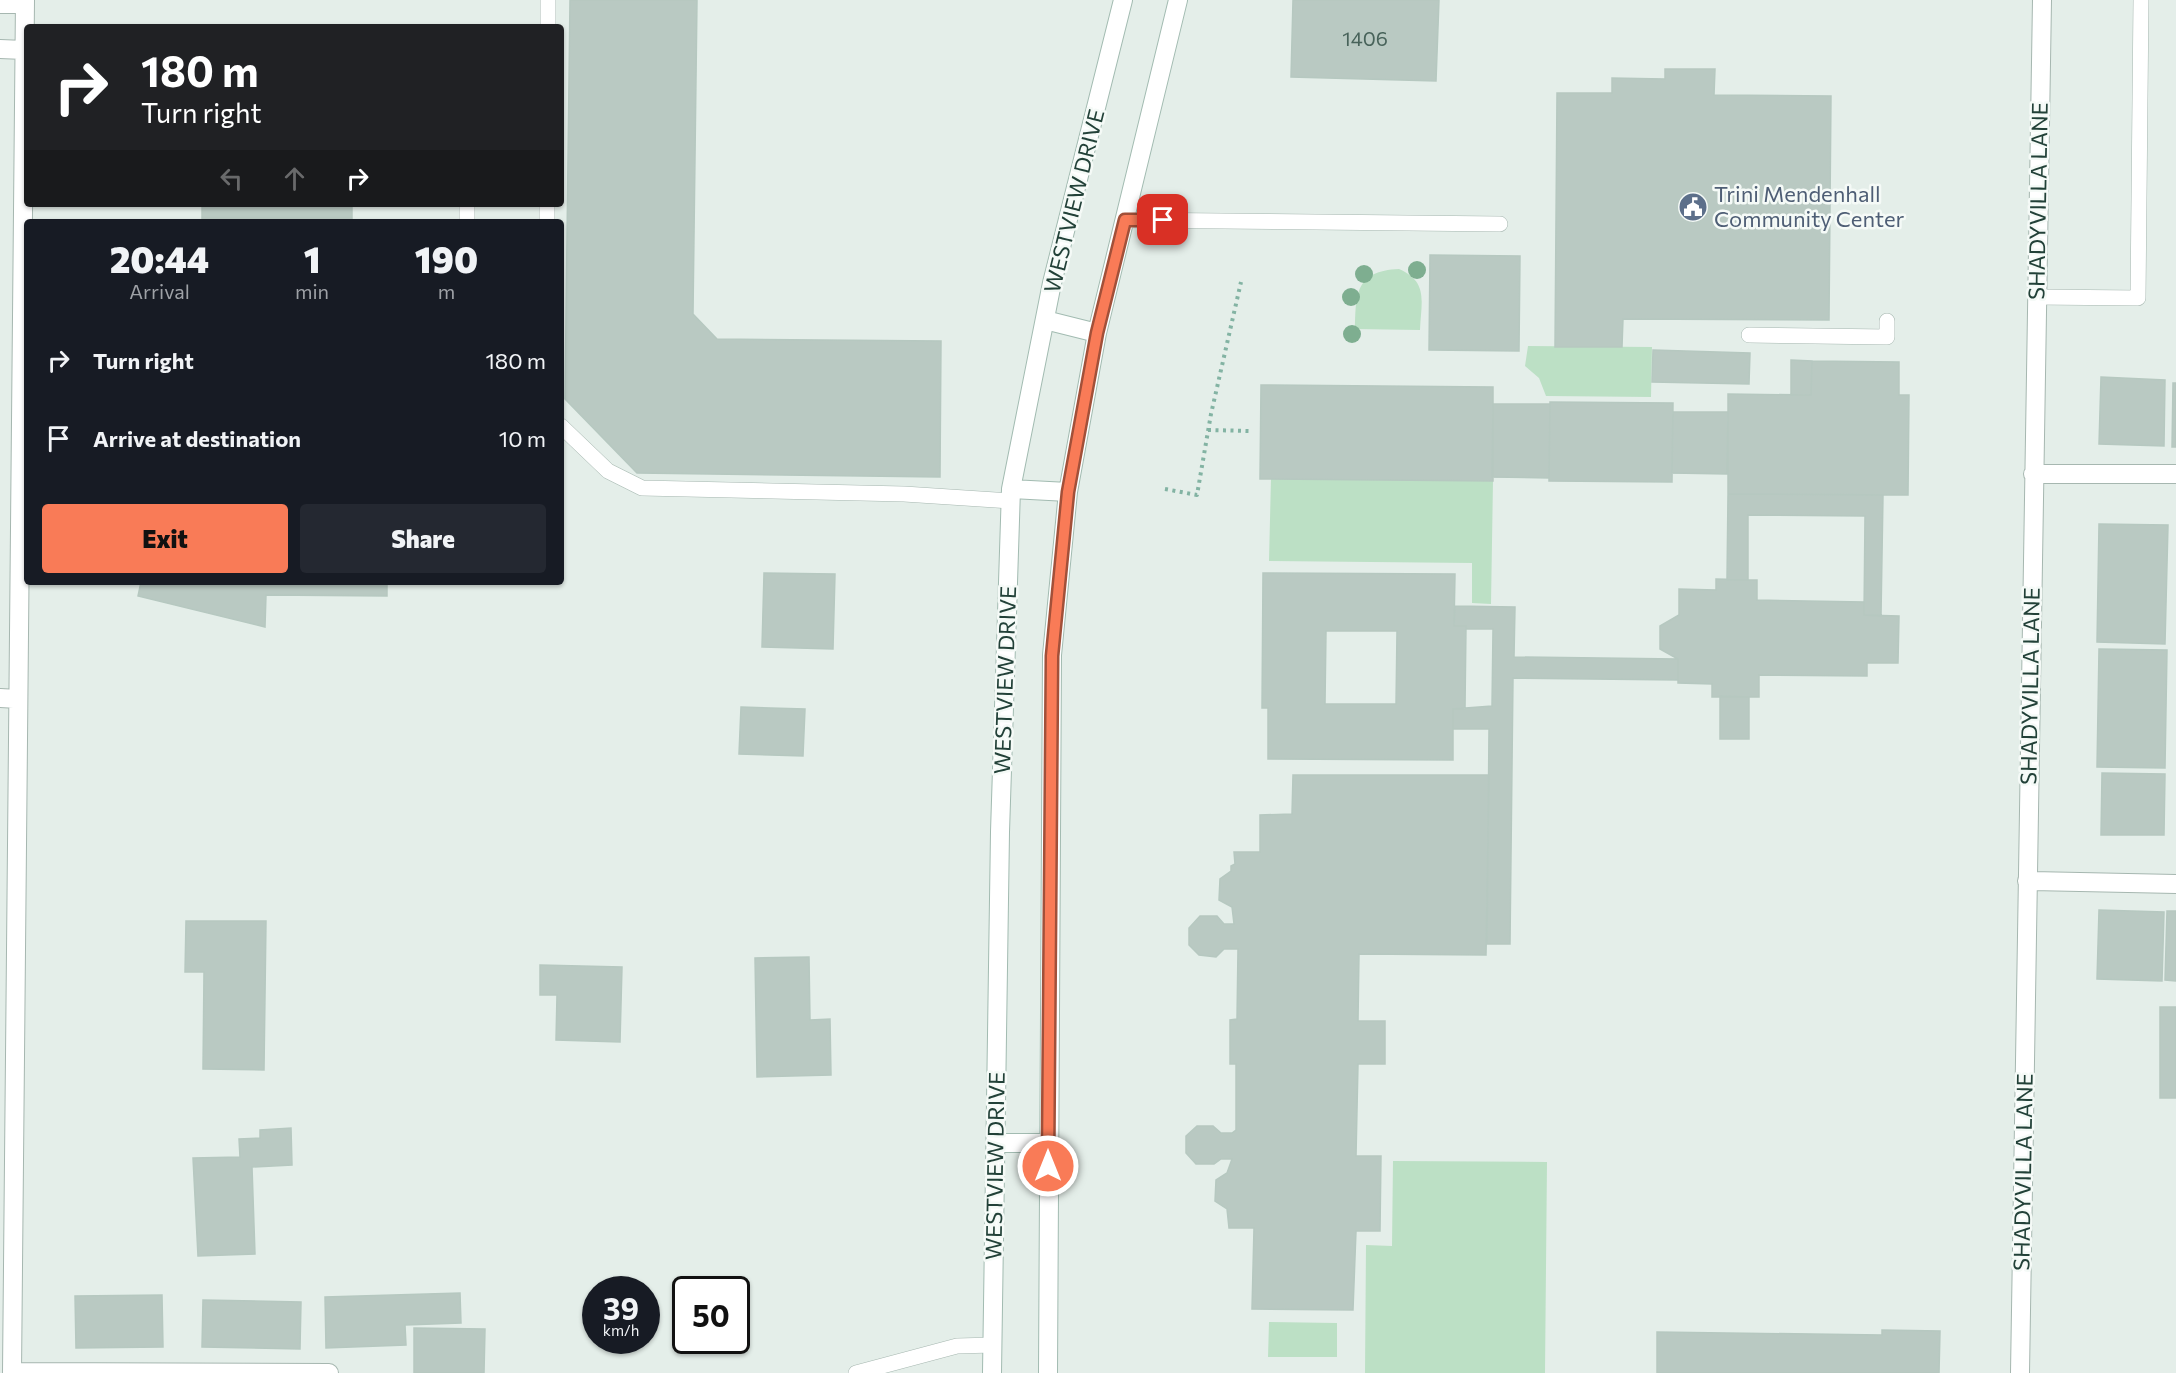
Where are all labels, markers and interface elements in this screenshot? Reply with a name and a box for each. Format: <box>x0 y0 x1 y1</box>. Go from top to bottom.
house number: 1406 <box>1342 26 1388 50</box>
text: 180 m <box>141 44 259 96</box>
icon: right <box>42 48 120 126</box>
text: Turn right <box>141 96 261 129</box>
street label: SHADYVILLA LANE <box>2022 102 2053 300</box>
street label: WESTVIEW DRIVE <box>1038 106 1109 296</box>
icon: left <box>215 162 248 195</box>
icon: ahead <box>278 162 311 195</box>
icon: right <box>341 162 374 195</box>
place label: Trini Mendenhall Community Center <box>1714 180 1905 232</box>
public building icon: Trini Mendenhall Community Center <box>1677 191 1709 223</box>
pin <box>1137 194 1188 245</box>
icon: arrive <box>1146 203 1179 236</box>
text: 20:44 <box>110 236 209 280</box>
text: 1 <box>304 236 320 280</box>
text: 190 <box>415 236 478 280</box>
text: Arrival <box>129 279 190 303</box>
text: min <box>295 279 329 303</box>
text: m <box>438 279 455 303</box>
icon: right <box>42 344 75 377</box>
text: Turn right <box>93 347 194 374</box>
text: 180 m <box>485 347 546 374</box>
icon: arrive <box>42 422 75 455</box>
text: Arrive at destination <box>93 425 301 452</box>
text: 10 m <box>499 425 546 452</box>
button: Exit <box>42 504 288 573</box>
button: Share <box>300 504 546 573</box>
street label: WESTVIEW DRIVE <box>988 585 1021 775</box>
street label: SHADYVILLA LANE <box>2014 587 2045 785</box>
street label: WESTVIEW DRIVE <box>979 1072 1010 1260</box>
street label: SHADYVILLA LANE <box>2007 1073 2038 1271</box>
position arrow <box>1016 1134 1080 1198</box>
speed limit sign: 50 <box>672 1276 750 1354</box>
text: 39 <box>603 1289 639 1326</box>
text: km/h <box>603 1321 639 1339</box>

